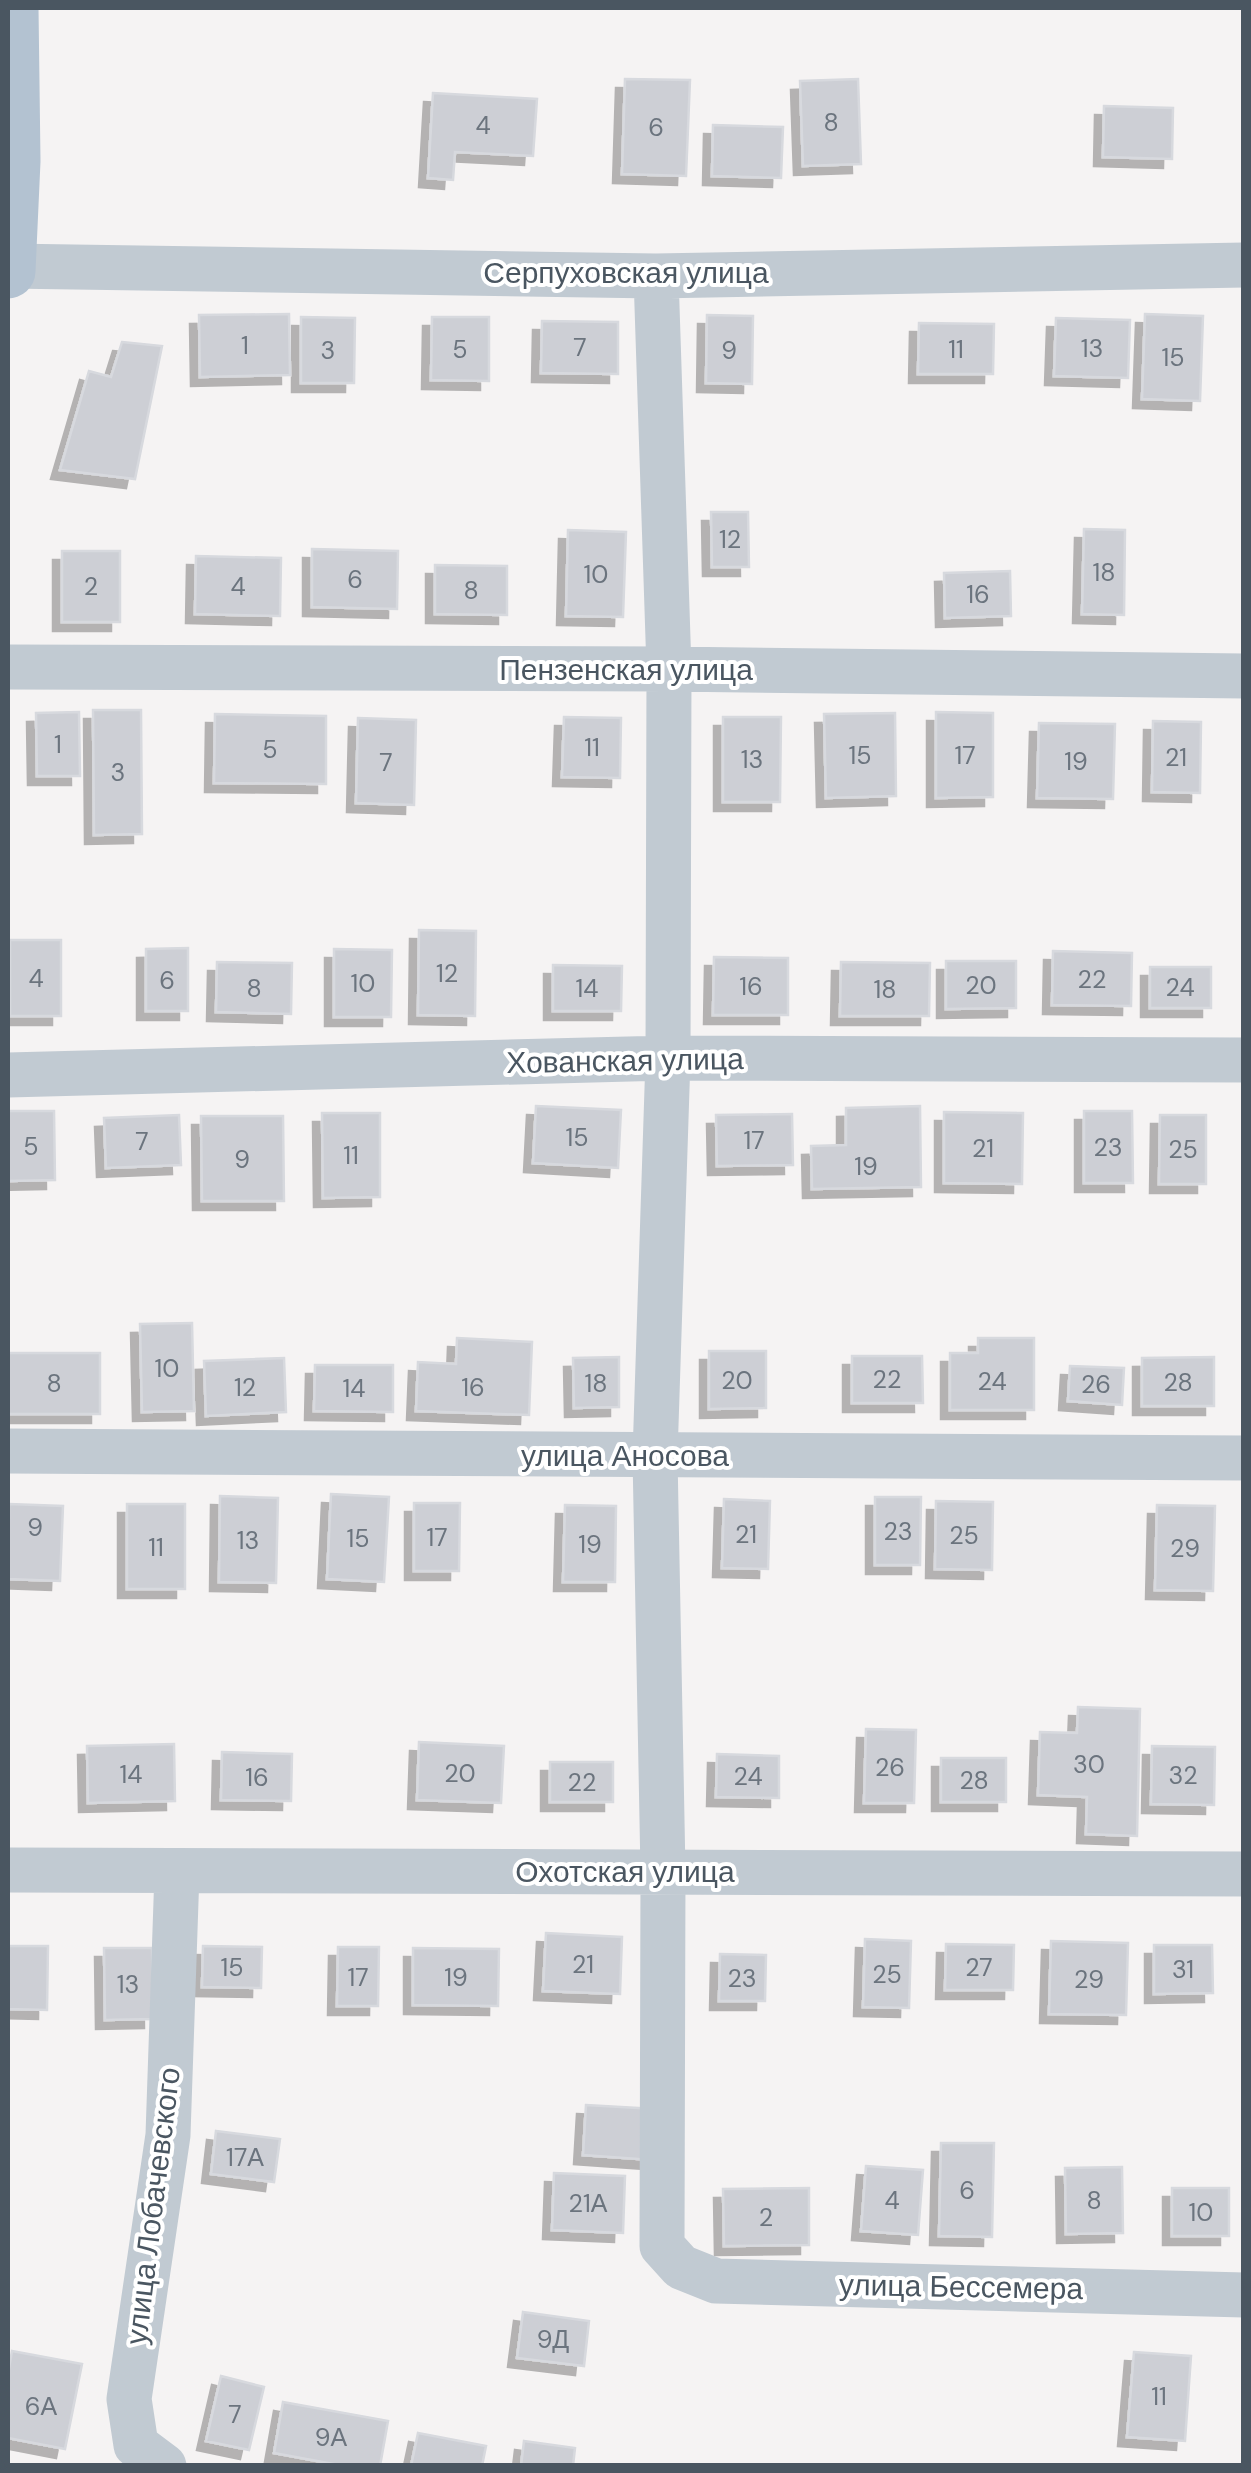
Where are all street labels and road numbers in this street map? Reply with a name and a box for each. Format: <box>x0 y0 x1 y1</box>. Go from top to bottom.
street label: Серпуховская улица <box>483 253 769 292</box>
street label: Пензенская улица <box>499 650 753 689</box>
street label: Хованская улица <box>506 1039 744 1082</box>
street label: улица Аносова <box>521 1436 729 1475</box>
street label: Охотская улица <box>515 1852 735 1891</box>
street label: улица Лобачевского <box>116 2065 189 2347</box>
street label: улица Бессемера <box>839 2265 1084 2308</box>

